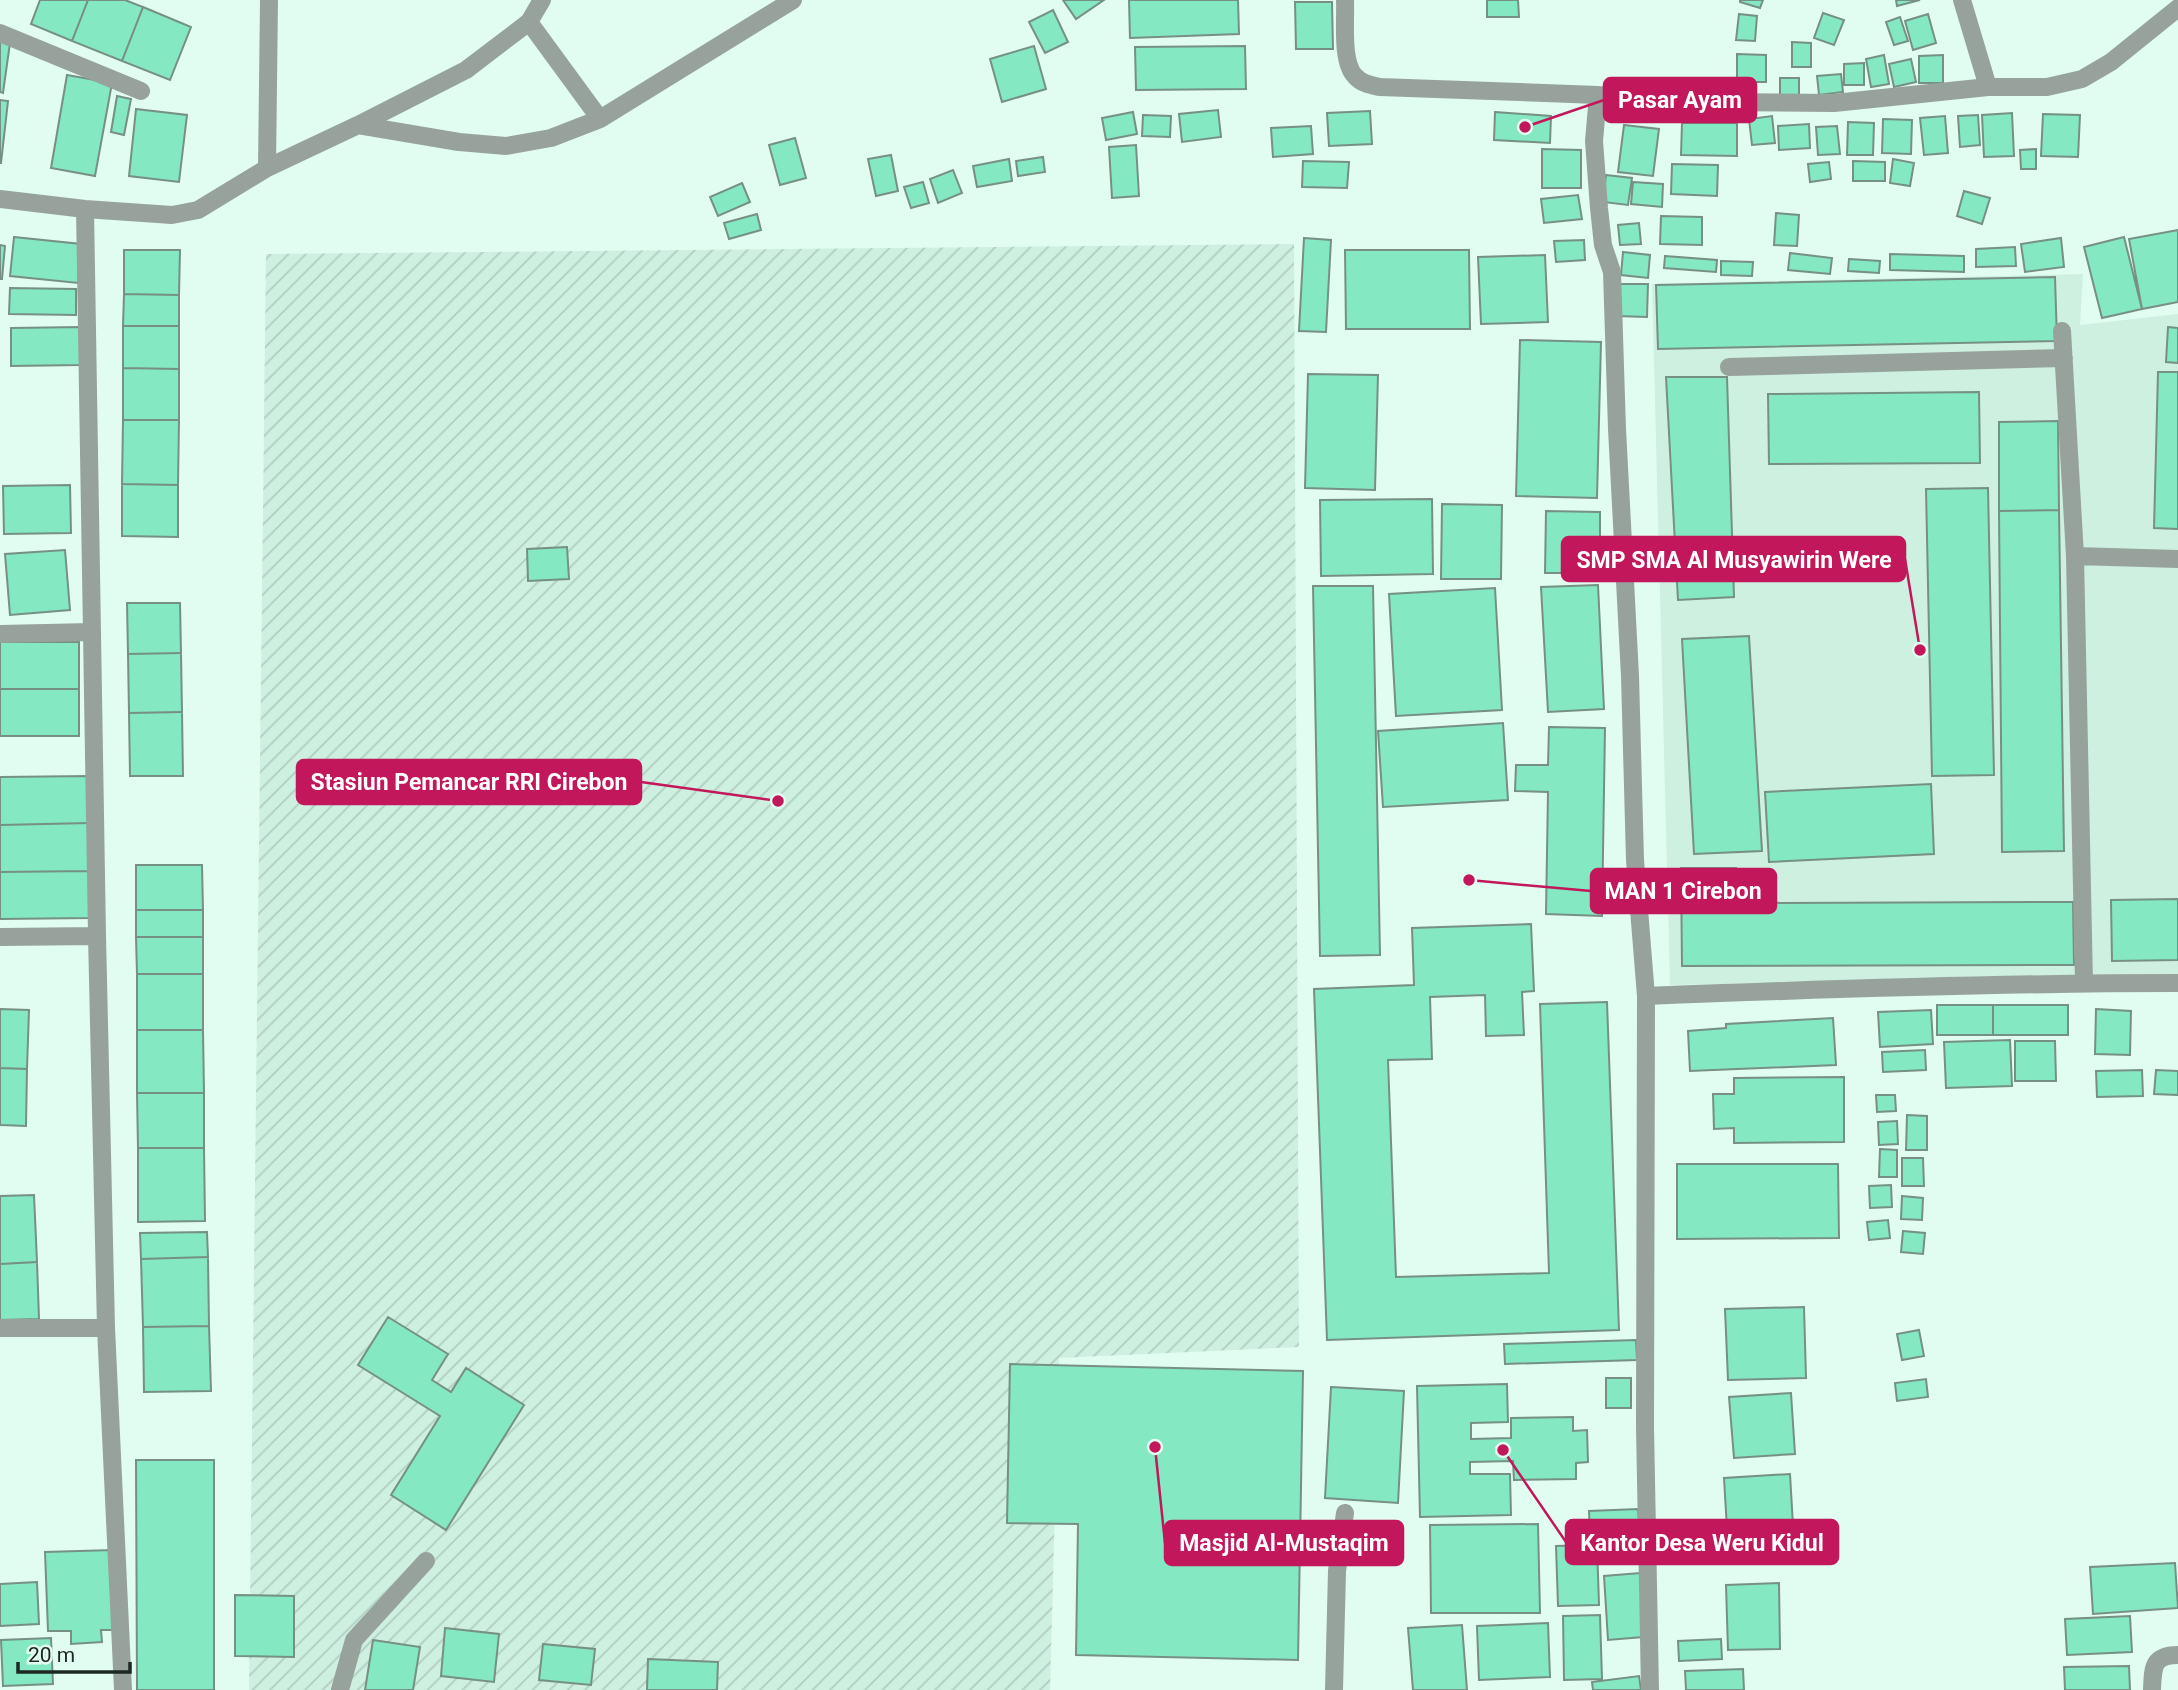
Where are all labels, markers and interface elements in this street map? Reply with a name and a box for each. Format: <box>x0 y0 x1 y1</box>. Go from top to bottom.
callout: Pasar Ayam <box>1604 78 1756 122</box>
text: Pasar Ayam <box>1618 87 1742 114</box>
callout: SMP SMA Al Musyawirin Were <box>1562 537 1905 581</box>
text: SMP SMA Al Musyawirin Were <box>1576 547 1892 574</box>
callout: Stasiun Pemancar RRI Cirebon <box>297 760 641 804</box>
text: Stasiun Pemancar RRI Cirebon <box>311 769 627 796</box>
callout: MAN 1 Cirebon <box>1591 869 1776 913</box>
text: MAN 1 Cirebon <box>1604 878 1762 905</box>
callout: Kantor Desa Weru Kidul <box>1566 1520 1838 1564</box>
callout: Masjid Al-Mustaqim <box>1165 1521 1403 1565</box>
text: Masjid Al-Mustaqim <box>1179 1530 1389 1557</box>
text: Kantor Desa Weru Kidul <box>1580 1530 1824 1557</box>
scale bar <box>18 1630 130 1674</box>
text: 20 m <box>28 1643 75 1667</box>

